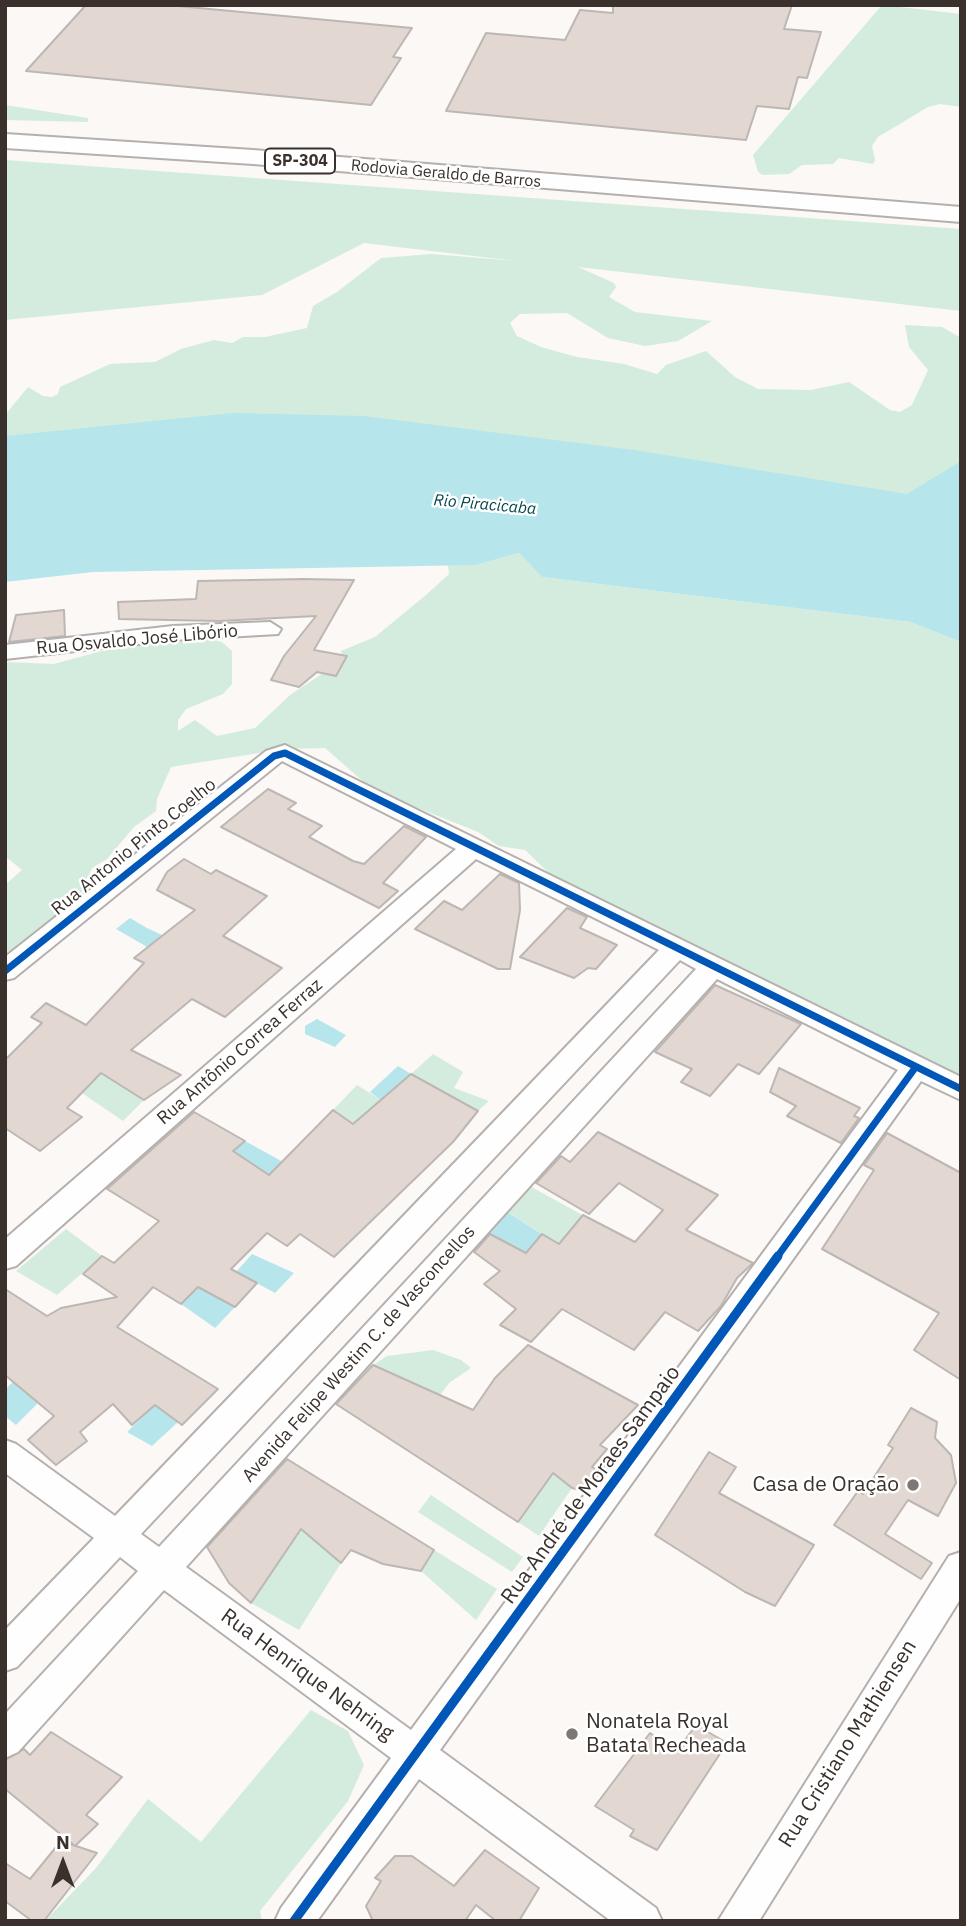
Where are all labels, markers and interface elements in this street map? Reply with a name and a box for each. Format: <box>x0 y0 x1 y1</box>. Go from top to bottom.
road number: SP-304 <box>265 148 335 174</box>
street label: Rodovia Geraldo de Barros <box>350 156 542 192</box>
water label: Rio Piracicaba <box>433 491 537 519</box>
street label: Rua Osvaldo José Libório <box>35 620 239 660</box>
street label: Rua Antonio Pinto Coelho <box>47 774 221 920</box>
street label: Rua Antônio Correa Ferraz <box>153 974 327 1130</box>
street label: Avenida Felipe Westim C. de Vasconcellos <box>238 1221 480 1487</box>
street label: Rua André de Moraes Sampaio <box>496 1361 686 1609</box>
place label: Casa de Oração <box>752 1472 899 1498</box>
marker: Casa de Oração <box>905 1477 921 1493</box>
street label: Rua Henrique Nehring <box>216 1604 398 1746</box>
street label: Rua Cristiano Mathiensen <box>774 1636 922 1852</box>
place label: Nonatela Royal Batata Recheada <box>586 1709 746 1759</box>
marker: Nonatela Royal Batata Recheada <box>564 1726 580 1742</box>
north arrow <box>28 1828 98 1898</box>
text: N <box>56 1830 70 1854</box>

